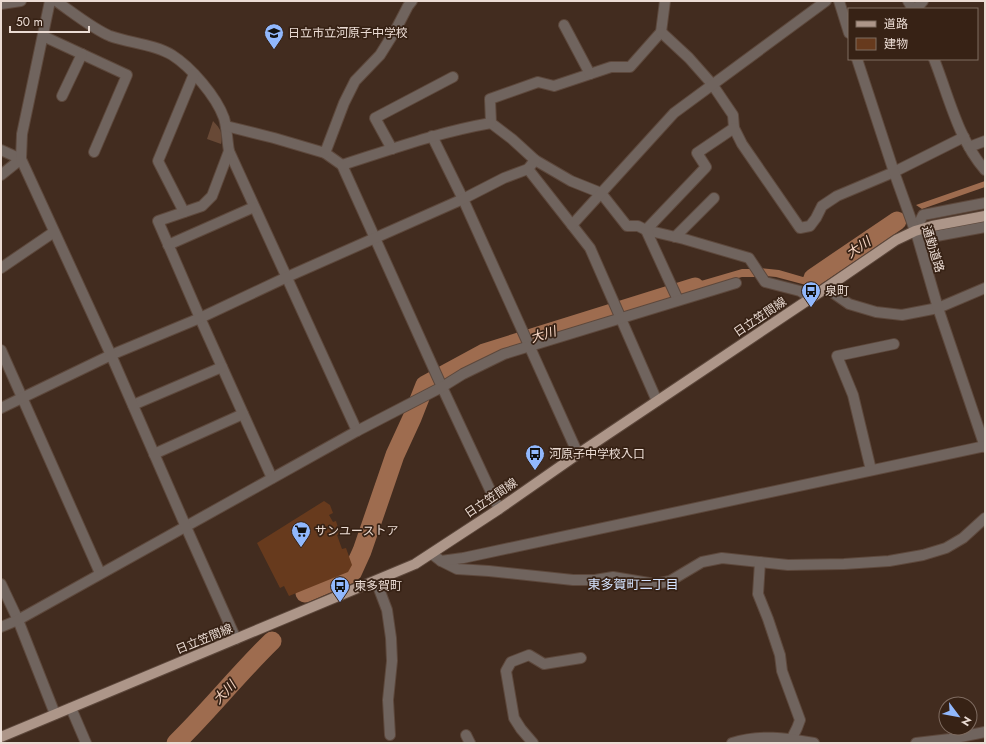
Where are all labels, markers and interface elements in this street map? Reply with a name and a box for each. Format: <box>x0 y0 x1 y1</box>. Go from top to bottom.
scale bar <box>10 8 89 34</box>
legend <box>848 8 978 60</box>
text: 50 m <box>16 13 43 31</box>
text: 道路 <box>884 15 908 33</box>
school or university icon: 日立市立河原子中学校 <box>263 22 285 50</box>
place label: 日立市立河原子中学校 <box>288 24 408 42</box>
text: 建物 <box>884 35 908 53</box>
street label: 通勤道路 <box>917 223 949 275</box>
water label: 大川 <box>842 231 876 263</box>
bus stop icon: 泉町 <box>800 280 822 308</box>
place label: 泉町 <box>825 282 849 300</box>
street label: 日立笠間線 <box>730 293 790 341</box>
water label: 大川 <box>528 321 560 347</box>
bus stop icon: 河原子中学校入口 <box>524 443 546 471</box>
place label: 河原子中学校入口 <box>549 445 645 463</box>
street label: 日立笠間線 <box>461 474 521 522</box>
supermarket icon: サンユーストア <box>290 520 312 548</box>
place label: サンユーストア <box>315 522 398 540</box>
bus stop icon: 東多賀町 <box>329 575 351 603</box>
district label: 東多賀町二丁目 <box>587 575 679 594</box>
place label: 東多賀町 <box>354 577 402 595</box>
street label: 日立笠間線 <box>173 619 235 659</box>
water label: 大川 <box>208 675 242 708</box>
north arrow <box>938 696 978 736</box>
text: N <box>957 713 976 729</box>

